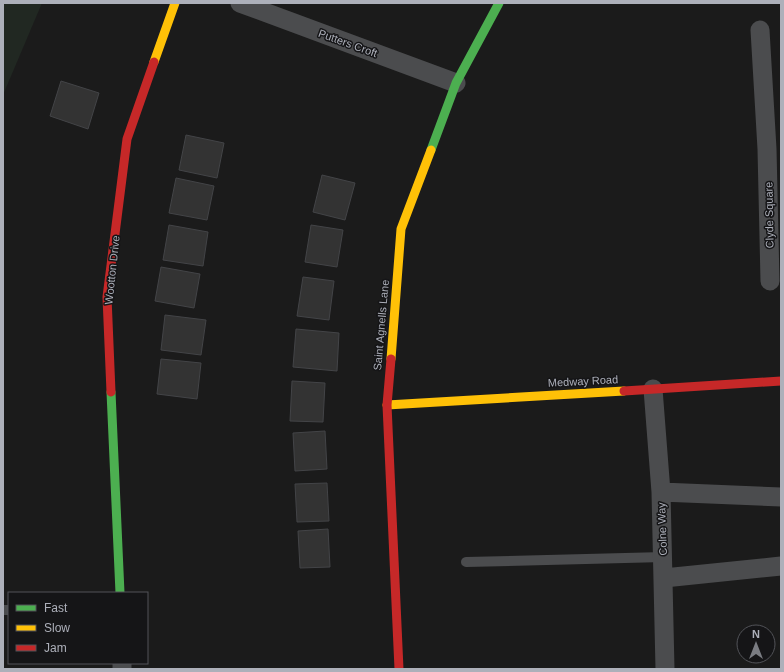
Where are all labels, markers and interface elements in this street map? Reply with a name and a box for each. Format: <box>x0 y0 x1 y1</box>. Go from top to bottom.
street label: Putters Croft <box>317 27 379 59</box>
street label: Clyde Square <box>762 182 776 248</box>
street label: Wootton Drive <box>102 235 122 305</box>
street label: Saint Agnells Lane <box>371 279 391 371</box>
street label: Medway Road <box>548 373 618 389</box>
street label: Colne Way <box>655 502 669 556</box>
legend <box>8 592 148 664</box>
text: Fast <box>44 601 68 615</box>
text: Slow <box>44 621 70 635</box>
north arrow <box>736 624 776 664</box>
text: N <box>752 628 760 640</box>
text: Jam <box>44 641 67 655</box>

